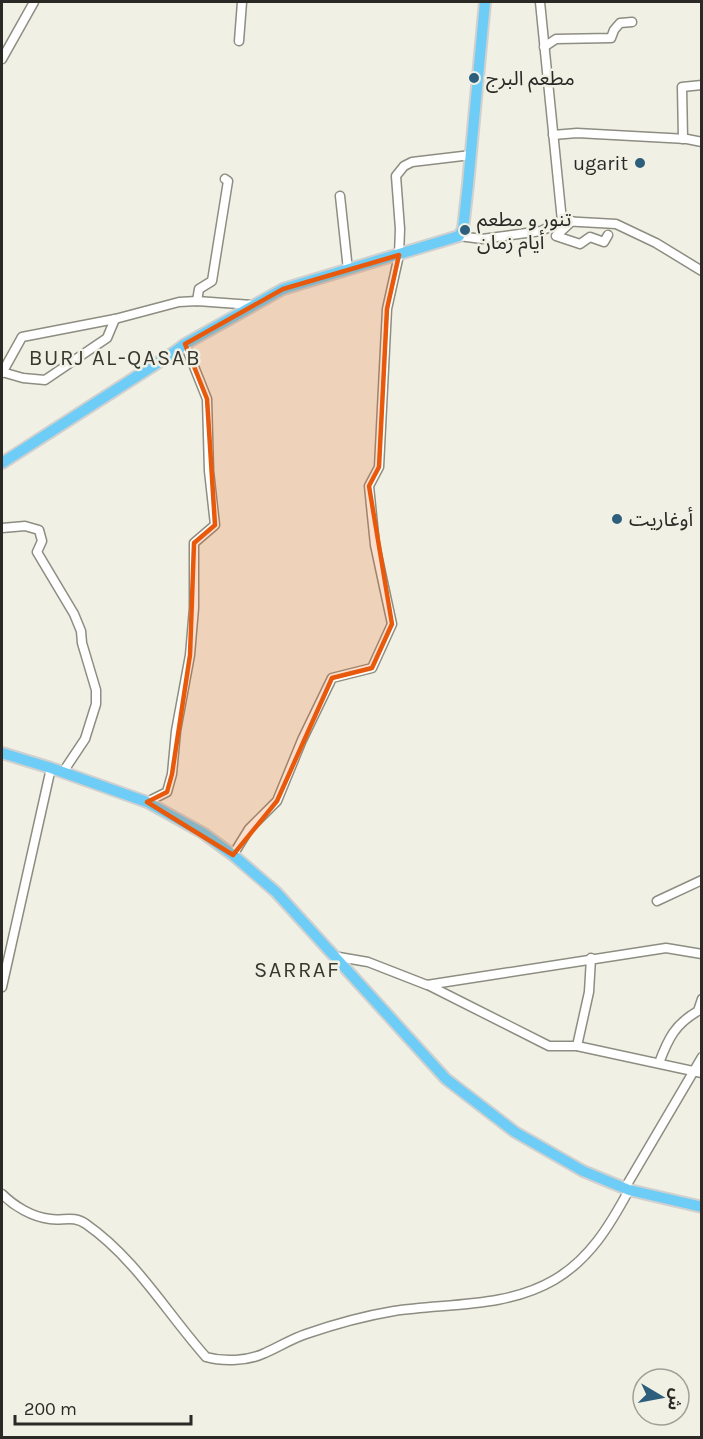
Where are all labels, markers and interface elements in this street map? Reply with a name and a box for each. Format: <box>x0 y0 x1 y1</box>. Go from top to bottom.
place label: مطعم البرج <box>486 67 575 93</box>
marker: مطعم البرج <box>467 71 481 85</box>
place label: ugarit <box>573 152 628 175</box>
marker: ugarit <box>633 156 647 170</box>
place label: تنور و مطعم أيام زمان <box>477 208 572 257</box>
marker: تنور و مطعم أيام زمان <box>458 223 472 237</box>
district label: BURJ AL-QASAB <box>29 345 201 371</box>
place label: أوغاريت <box>629 507 693 531</box>
marker: أوغاريت <box>610 512 624 526</box>
district label: SARRAF <box>254 957 340 983</box>
north arrow <box>631 1367 691 1427</box>
text: ش <box>664 1387 687 1412</box>
scale bar <box>15 1388 190 1426</box>
text: 200 m <box>24 1398 77 1420</box>

